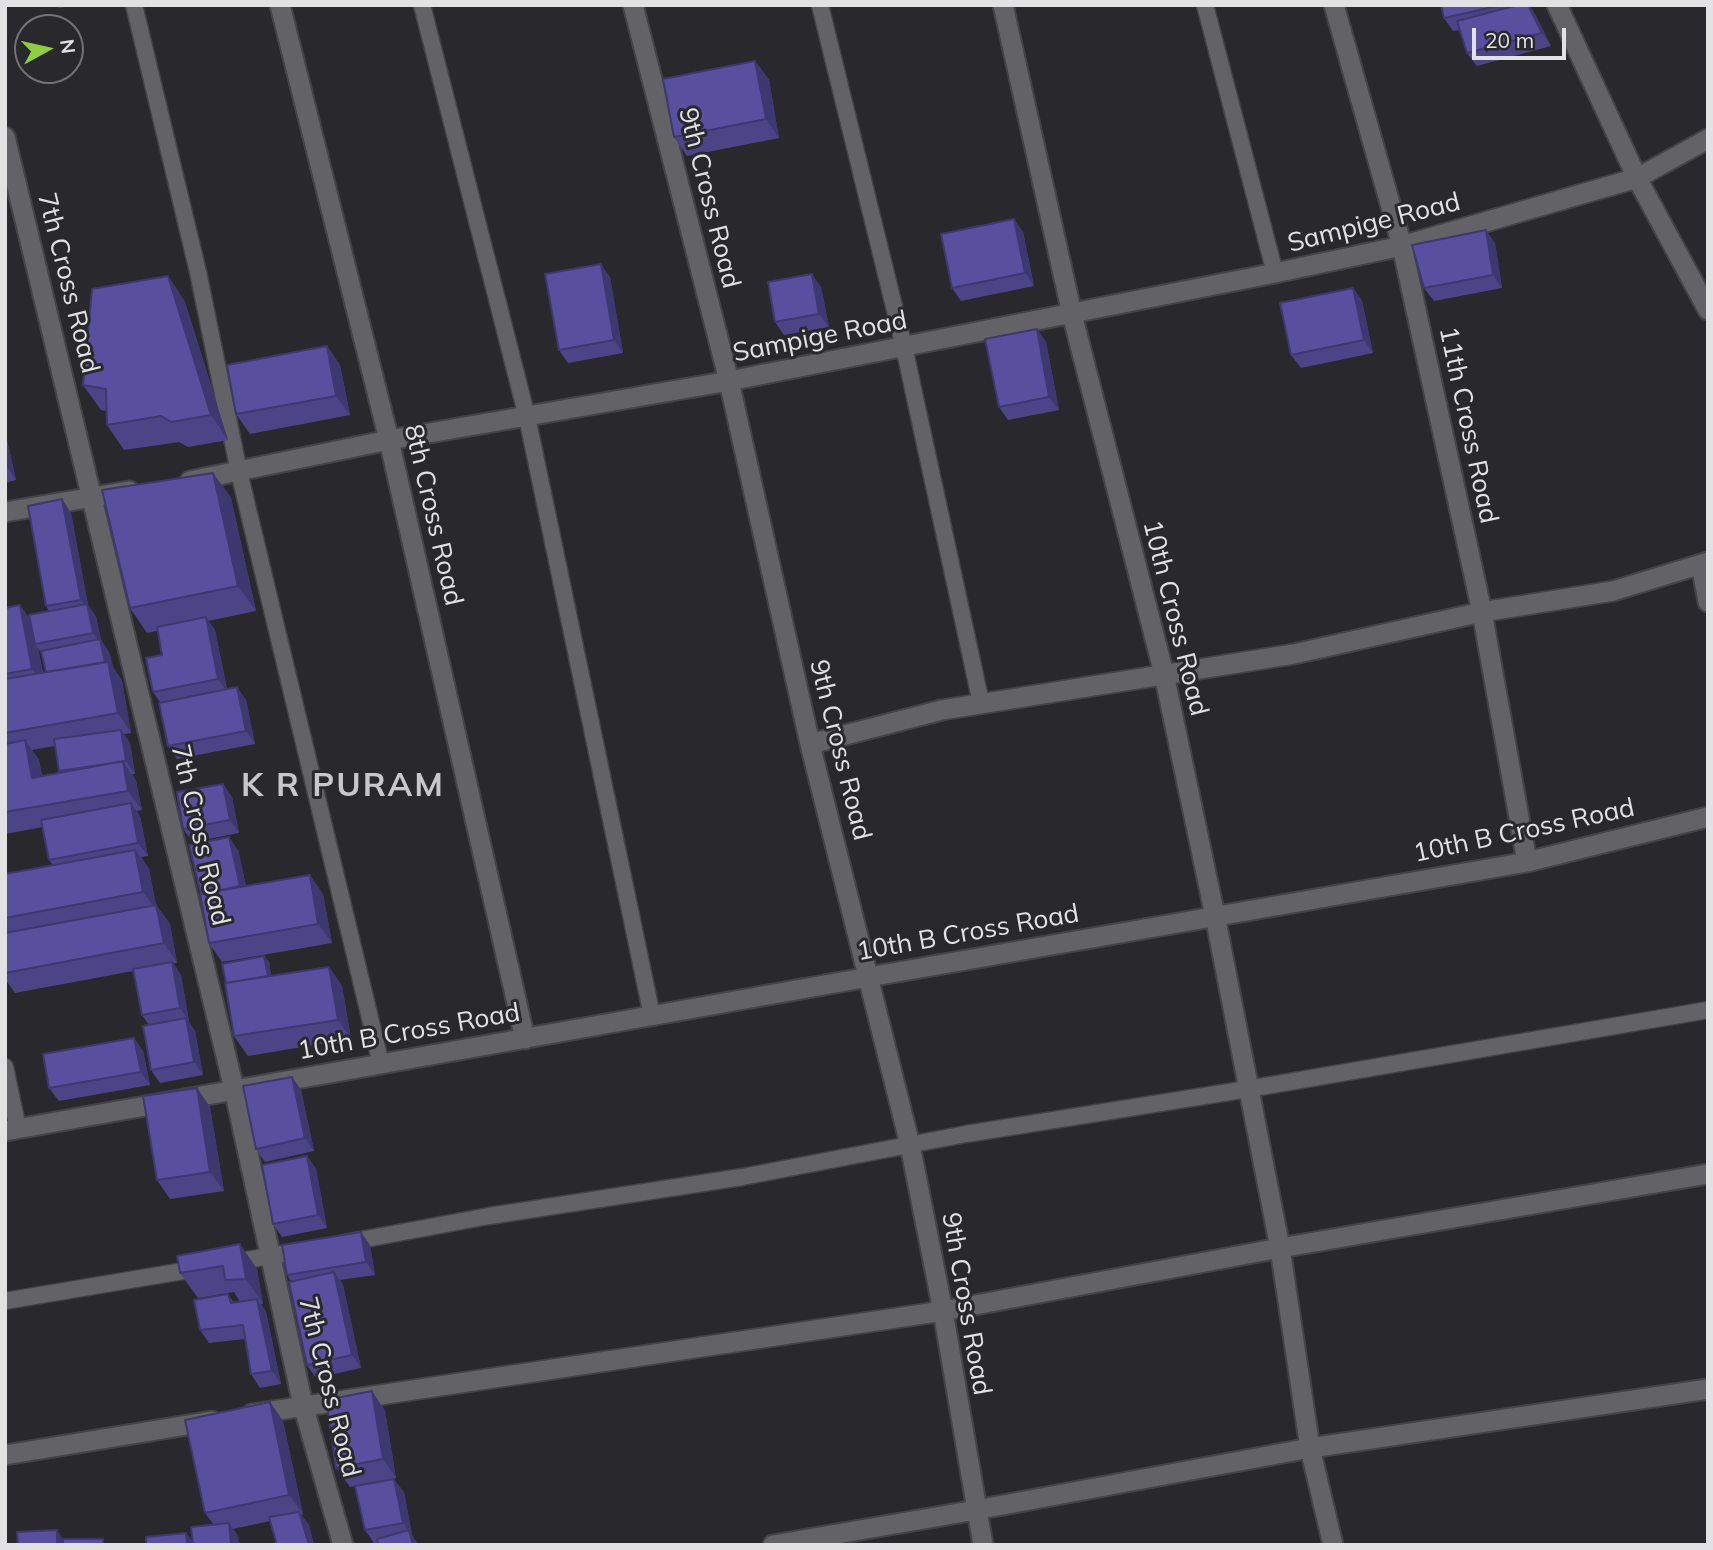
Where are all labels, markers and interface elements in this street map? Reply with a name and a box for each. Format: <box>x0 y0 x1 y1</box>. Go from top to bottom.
north arrow <box>14 14 84 84</box>
scale bar <box>1475 14 1570 58</box>
text: 20 m <box>1485 27 1534 53</box>
text: N <box>55 38 81 55</box>
street label: 9th Cross Road <box>671 105 747 291</box>
street label: Sampige Road <box>1284 186 1464 260</box>
street label: 7th Cross Road <box>30 190 106 376</box>
street label: Sampige Road <box>730 305 910 369</box>
street label: 11th Cross Road <box>1432 324 1504 526</box>
street label: 8th Cross Road <box>397 421 469 609</box>
street label: 10th Cross Road <box>1136 517 1214 719</box>
street label: 9th Cross Road <box>802 657 878 843</box>
street label: 7th Cross Road <box>164 741 236 929</box>
district label: K R PURAM <box>242 766 444 806</box>
street label: 10th B Cross Road <box>1411 792 1637 870</box>
street label: 10th B Cross Road <box>854 898 1082 968</box>
street label: 10th B Cross Road <box>295 997 523 1067</box>
street label: 9th Cross Road <box>935 1210 997 1398</box>
street label: 7th Cross Road <box>291 1294 367 1480</box>

